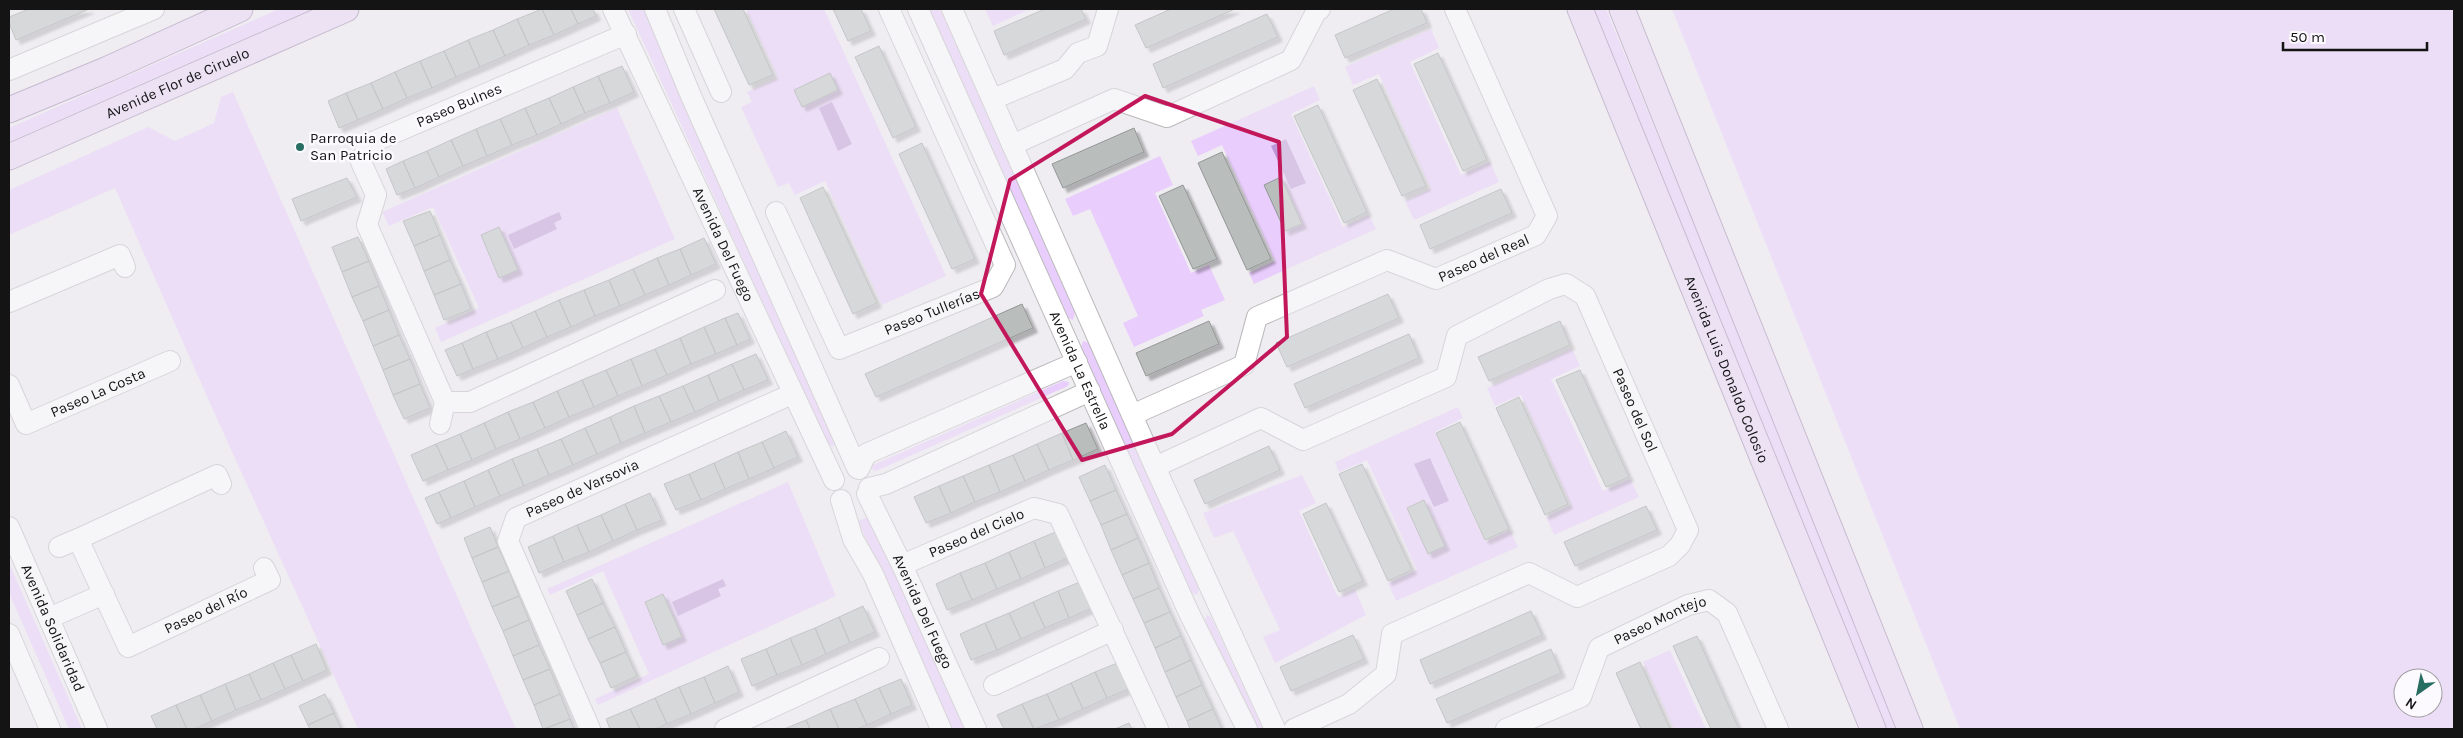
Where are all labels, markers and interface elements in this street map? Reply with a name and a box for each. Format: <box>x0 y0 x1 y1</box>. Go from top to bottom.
scale bar <box>2283 20 2427 52</box>
text: 50 m <box>2290 28 2325 46</box>
street label: Avenide Flor de Ciruelo <box>103 44 252 122</box>
street label: Paseo Bulnes <box>414 79 504 131</box>
place label: Parroquia de San Patricio <box>310 129 396 164</box>
marker: Parroquia de San Patricio <box>294 141 306 153</box>
street label: Avenida Del Fuego <box>689 184 758 304</box>
street label: Paseo del Real <box>1435 230 1532 286</box>
street label: Avenida Luis Donaldo Colosio <box>1680 273 1773 466</box>
street label: Paseo Tullerías <box>881 284 982 339</box>
street label: Avenida La Estrella <box>1046 308 1115 433</box>
street label: Paseo La Costa <box>48 364 148 421</box>
street label: Paseo del Sol <box>1609 365 1662 455</box>
street label: Paseo de Varsovia <box>523 455 642 522</box>
street label: Paseo del Cielo <box>926 504 1027 561</box>
street label: Avenida Del Fuego <box>889 551 957 672</box>
street label: Avenida Solidaridad <box>17 561 89 694</box>
street label: Paseo del Río <box>161 583 250 638</box>
street label: Paseo Montejo <box>1611 592 1708 649</box>
north arrow <box>2393 668 2443 718</box>
text: N <box>2402 694 2420 713</box>

